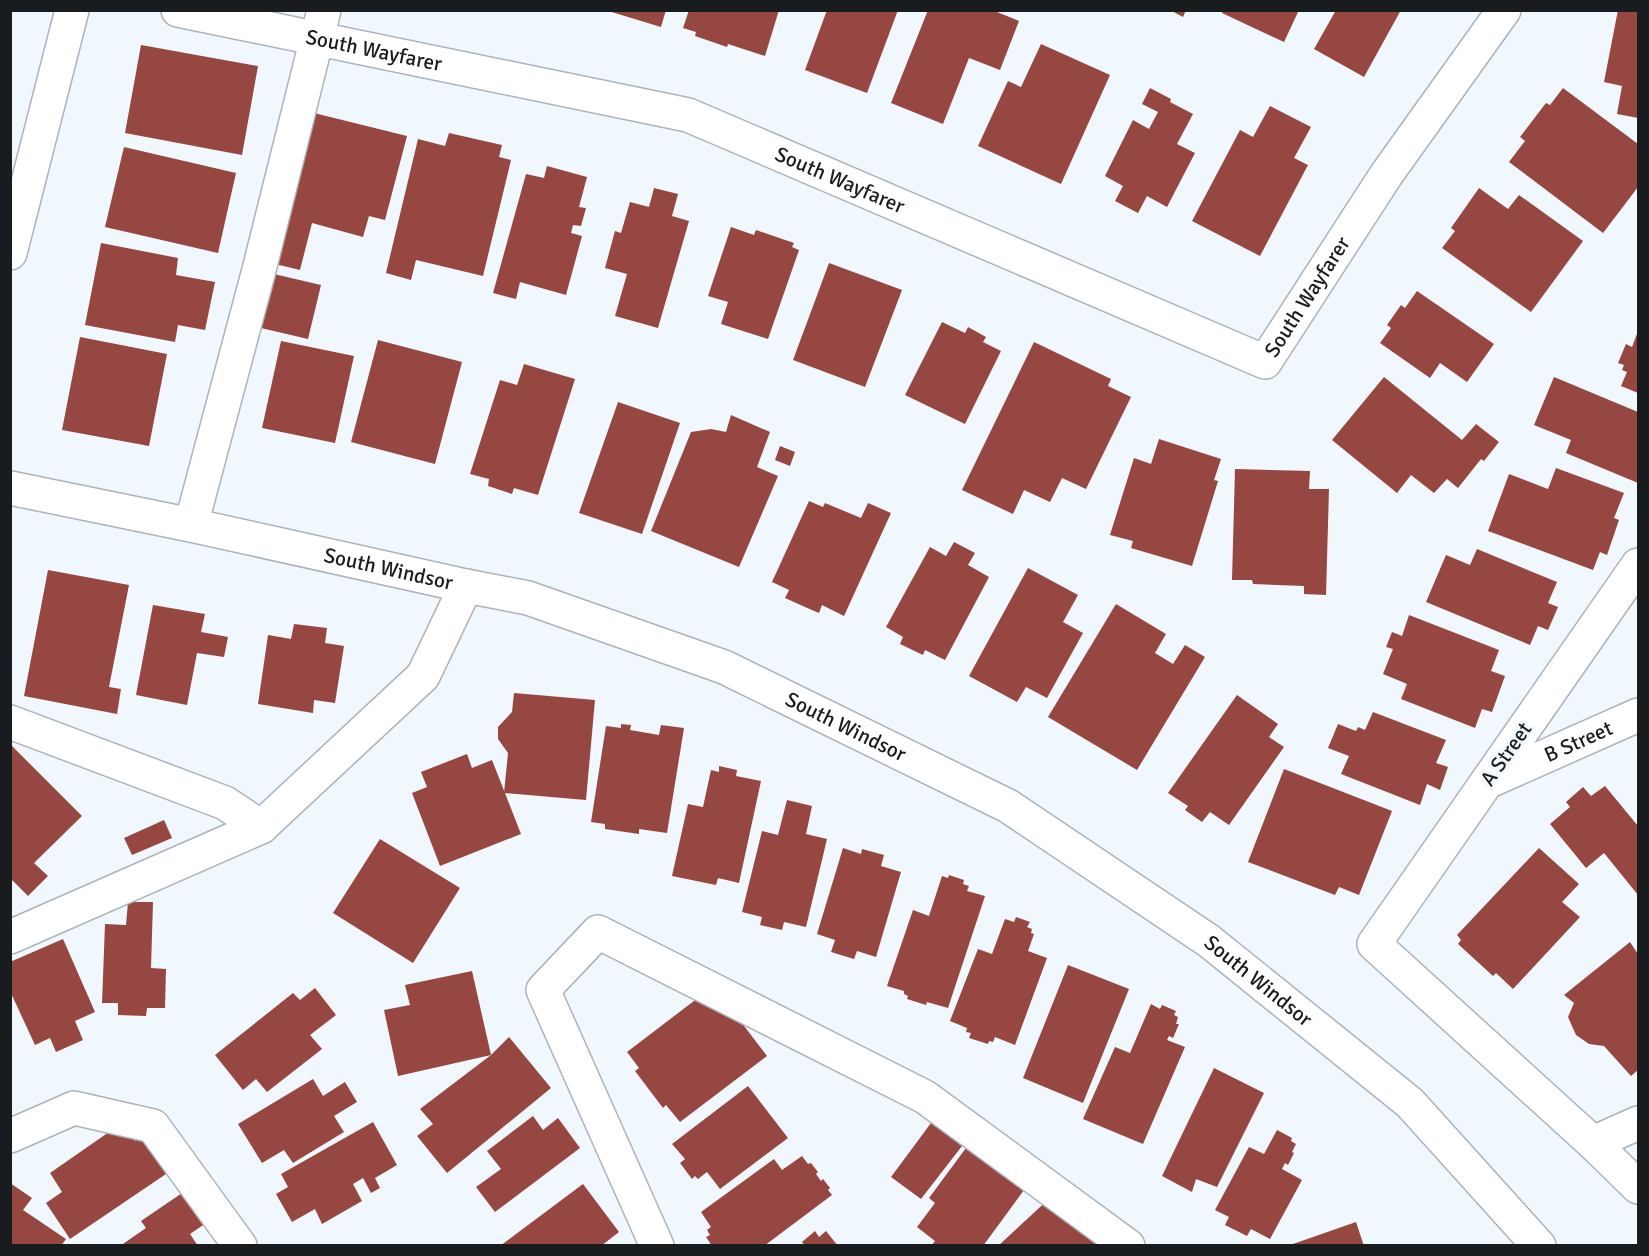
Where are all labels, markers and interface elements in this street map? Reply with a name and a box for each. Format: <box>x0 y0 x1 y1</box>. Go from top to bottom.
street label: South Wayfarer <box>303 24 445 77</box>
street label: South Wayfarer <box>771 141 909 219</box>
street label: South Wayfarer <box>1259 231 1356 362</box>
street label: South Windsor <box>321 542 456 596</box>
street label: South Windsor <box>781 686 911 767</box>
street label: B Street <box>1540 715 1617 768</box>
street label: A Street <box>1475 717 1537 791</box>
street label: South Windsor <box>1199 929 1318 1032</box>

